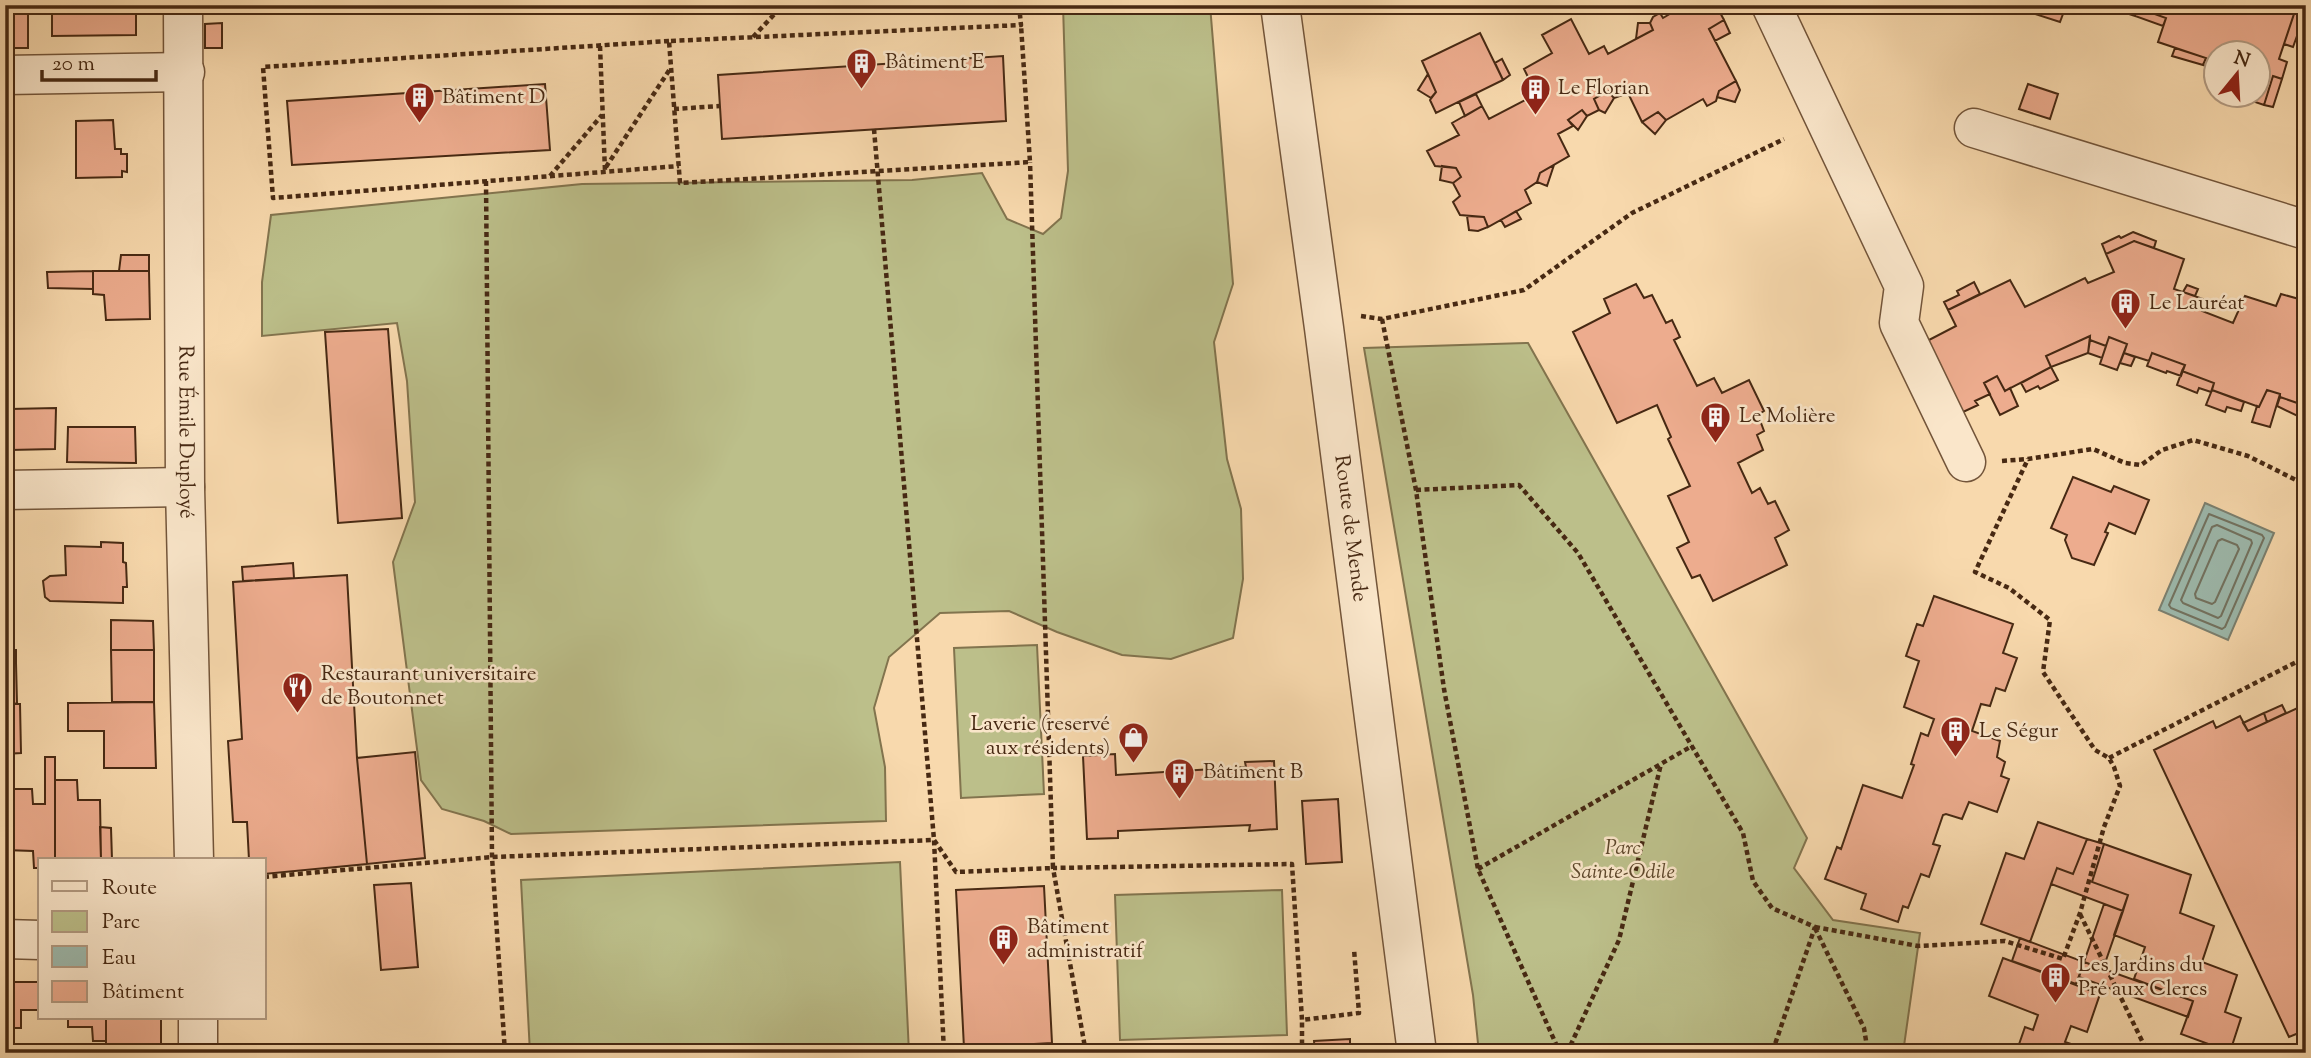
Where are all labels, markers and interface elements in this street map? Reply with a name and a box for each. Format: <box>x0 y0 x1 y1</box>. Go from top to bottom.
scale bar <box>42 38 156 82</box>
north arrow <box>2202 38 2272 108</box>
text: N <box>2230 45 2253 75</box>
building icon: Bâtiment E <box>845 46 879 90</box>
place label: Bâtiment E <box>885 48 985 78</box>
text: 20 m <box>52 50 95 80</box>
building icon: Le Florian <box>1518 72 1552 116</box>
place label: Le Florian <box>1558 74 1650 104</box>
building icon: Bâtiment D <box>402 81 436 125</box>
place label: Bâtiment D <box>442 83 545 113</box>
building icon: Le Lauréat <box>2109 287 2143 331</box>
place label: Le Lauréat <box>2149 289 2244 319</box>
street label: Rue Émile Duployé <box>169 345 201 519</box>
building icon: Le Molière <box>1699 400 1733 444</box>
place label: Le Molière <box>1739 402 1835 432</box>
street label: Route de Mende <box>1325 453 1374 604</box>
place label: Restaurant universitaire de Boutonnet <box>321 660 536 714</box>
restaurant icon: Restaurant universitaire de Boutonnet <box>281 670 315 714</box>
place label: Laverie (reservé aux résidents) <box>971 710 1110 764</box>
building icon: Le Ségur <box>1939 715 1973 759</box>
place label: Le Ségur <box>1979 717 2059 747</box>
shop icon: Laverie (reservé aux résidents) <box>1116 720 1150 764</box>
building icon: Bâtiment B <box>1163 756 1197 800</box>
place label: Bâtiment B <box>1203 758 1303 788</box>
park label: Parc Sainte-Odile <box>1571 834 1675 888</box>
legend <box>38 858 266 1020</box>
text: Route <box>102 874 157 904</box>
text: Parc <box>102 908 140 938</box>
place label: Bâtiment administratif <box>1027 913 1145 967</box>
building icon: Bâtiment administratif <box>987 923 1021 967</box>
text: Eau <box>102 944 136 974</box>
place label: Les Jardins du Pré aux Clercs <box>2078 951 2207 1005</box>
building icon: Les Jardins du Pré aux Clercs <box>2038 961 2072 1005</box>
text: Bâtiment <box>102 978 184 1008</box>

